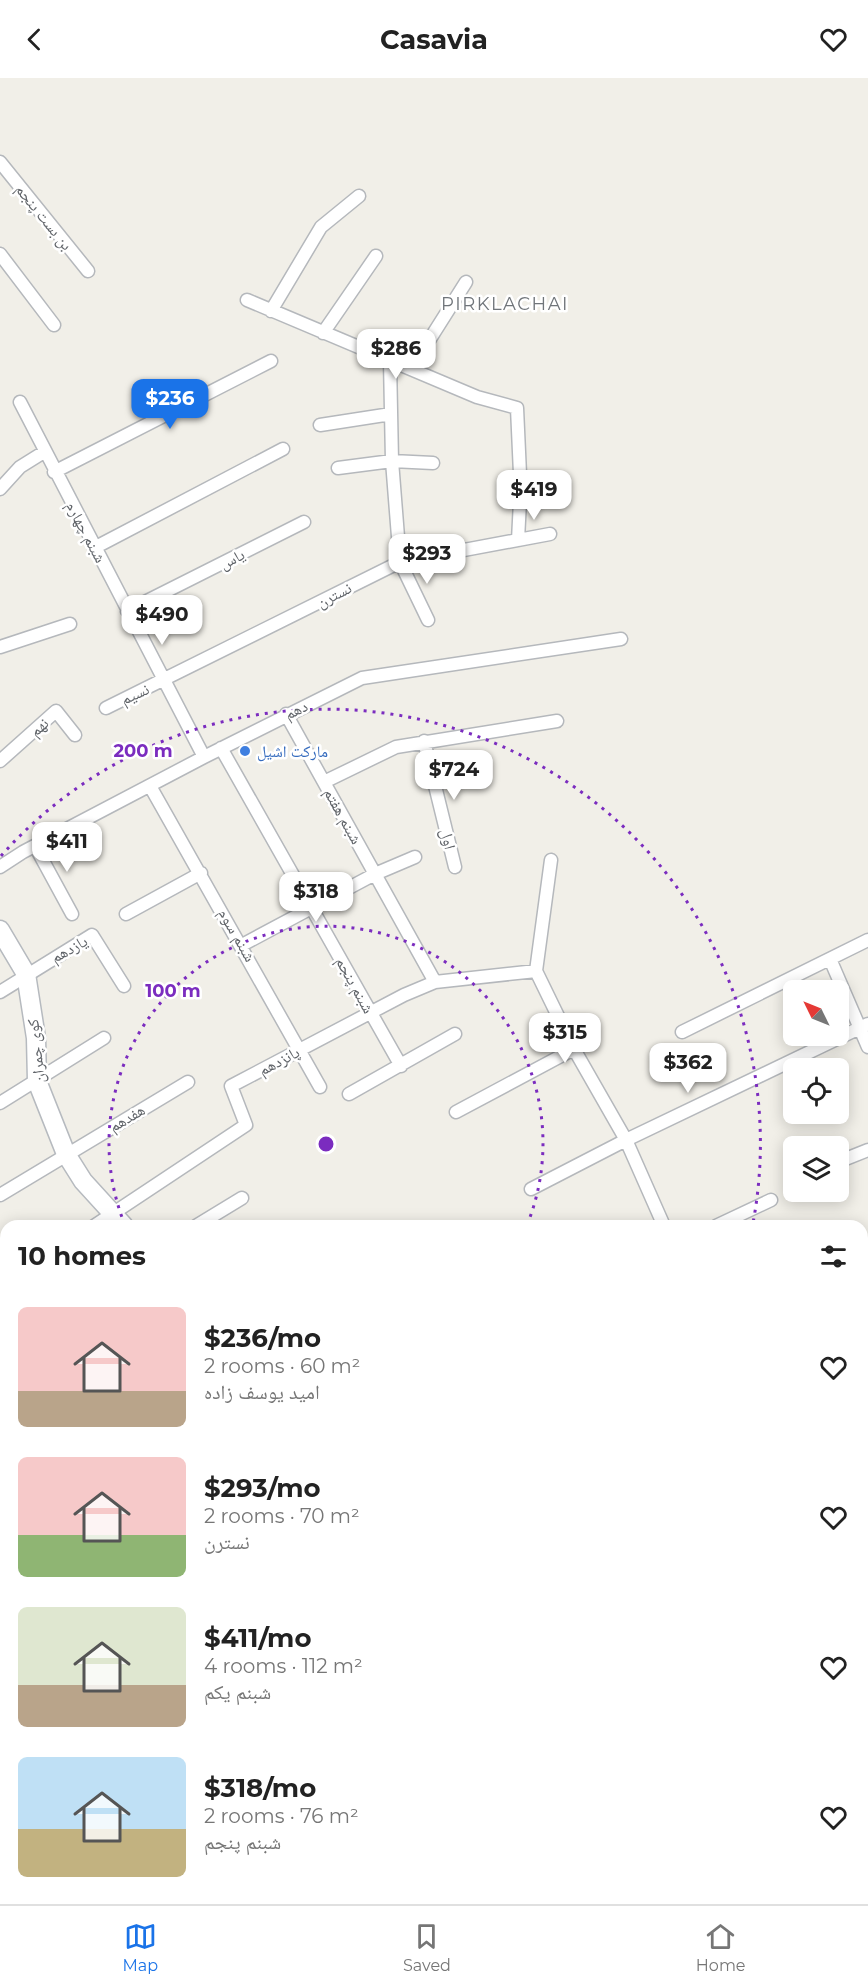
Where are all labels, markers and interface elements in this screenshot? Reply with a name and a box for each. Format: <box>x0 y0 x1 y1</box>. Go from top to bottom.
icon: back <box>18 23 51 56</box>
text: Casavia <box>380 23 488 56</box>
icon: heart <box>817 23 850 56</box>
street label: بن بست پنجم <box>11 180 76 254</box>
district label: PIRKLACHAI <box>441 293 569 315</box>
pin: $286 <box>360 329 432 380</box>
text: $286 <box>371 336 421 360</box>
pin: $236 <box>134 379 206 430</box>
text: $236 <box>145 386 195 410</box>
pin: $419 <box>498 470 570 521</box>
text: $419 <box>511 477 557 501</box>
street label: شبنم چهارم <box>61 498 110 566</box>
pin: $293 <box>391 534 463 585</box>
text: $293 <box>403 541 451 565</box>
street label: یاس <box>216 545 248 574</box>
street label: نسترن <box>313 578 355 613</box>
pin: $490 <box>126 595 198 646</box>
text: $490 <box>136 602 189 626</box>
street label: نسیم <box>118 679 153 710</box>
street label: دهم <box>281 696 311 725</box>
street label: نهم <box>26 714 53 741</box>
text: 200 m <box>113 740 173 762</box>
place label: مارکت اشیل <box>257 742 328 762</box>
marker: مارکت اشیل <box>238 744 252 758</box>
pin: $724 <box>418 750 490 801</box>
text: $724 <box>429 757 479 781</box>
street label: شبنم هفتم <box>319 785 366 848</box>
pin: $411 <box>31 822 103 873</box>
street label: اول <box>435 827 460 852</box>
text: $411 <box>46 829 88 853</box>
pin: $318 <box>280 872 352 923</box>
text: $318 <box>293 879 339 903</box>
street label: شبنم سوم <box>213 905 260 966</box>
street label: یازدهم <box>47 931 91 968</box>
street label: شبنم پنجم <box>331 953 378 1017</box>
text: 100 m <box>145 980 201 1002</box>
north arrow <box>783 980 849 1046</box>
map controls <box>783 980 849 1202</box>
pin: $315 <box>529 1013 601 1064</box>
street label: کوی چمران <box>23 1017 50 1084</box>
text: $315 <box>543 1020 587 1044</box>
street label: پانزدهم <box>255 1042 303 1081</box>
pin: $362 <box>652 1043 724 1094</box>
text: $362 <box>663 1050 713 1074</box>
button: locate <box>783 1058 849 1124</box>
street label: هفدهم <box>106 1100 149 1137</box>
centre of rings <box>316 1134 336 1154</box>
button: layers <box>783 1136 849 1202</box>
text: 10 homes <box>18 1240 146 1272</box>
icon: filters <box>817 1240 850 1273</box>
text: $236/mo <box>204 1322 321 1354</box>
icon: home <box>66 1331 138 1403</box>
icon: heart <box>817 1351 850 1384</box>
text: 2 rooms · 60 m² <box>204 1354 360 1378</box>
text: امید یوسف زاده <box>204 1380 320 1404</box>
text: $293/mo <box>204 1472 321 1504</box>
icon: home <box>66 1481 138 1553</box>
icon: heart <box>817 1501 850 1534</box>
text: 2 rooms · 70 m² <box>204 1504 360 1528</box>
text: نسترن <box>204 1530 250 1554</box>
text: $411/mo <box>204 1622 311 1654</box>
icon: home <box>66 1631 138 1703</box>
icon: heart <box>817 1651 850 1684</box>
text: 4 rooms · 112 m² <box>204 1654 363 1678</box>
text: شبنم یکم <box>204 1680 271 1704</box>
text: $318/mo <box>204 1772 316 1804</box>
icon: home <box>66 1781 138 1853</box>
icon: heart <box>817 1801 850 1834</box>
text: 2 rooms · 76 m² <box>204 1804 359 1828</box>
text: شبنم پنجم <box>204 1830 281 1854</box>
tab: Map <box>122 1920 158 1975</box>
tab: Saved <box>403 1920 451 1975</box>
tab: Home <box>696 1920 746 1975</box>

